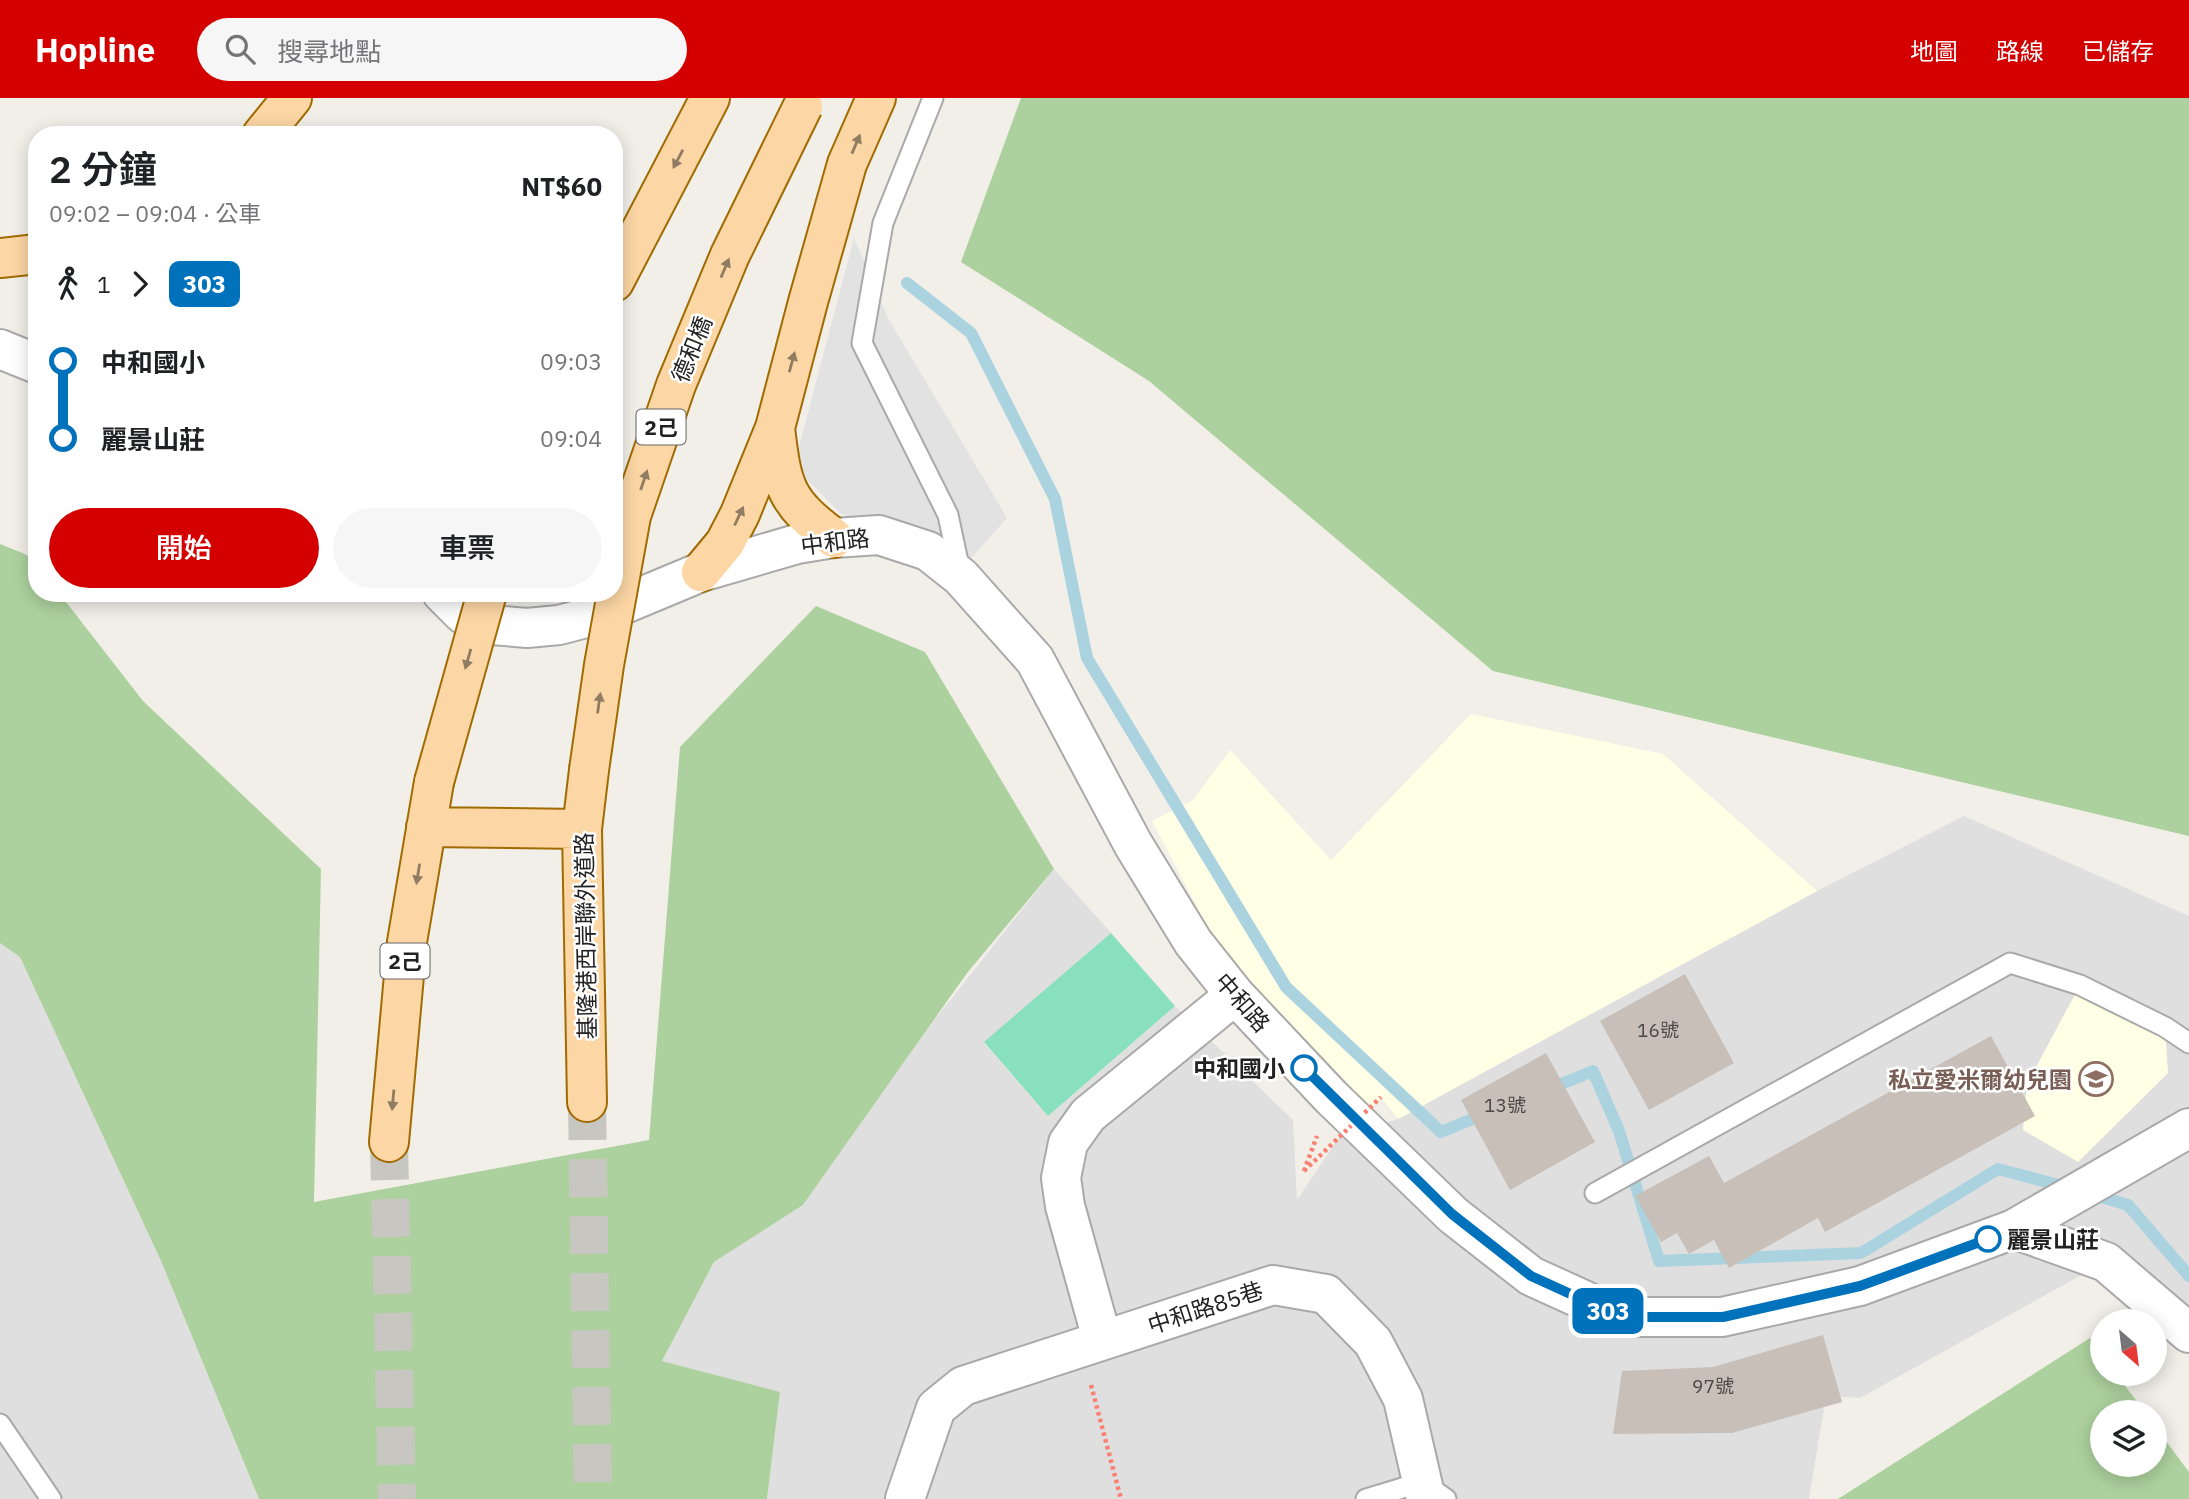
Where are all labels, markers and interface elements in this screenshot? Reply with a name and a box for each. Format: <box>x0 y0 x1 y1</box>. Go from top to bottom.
search box <box>197 18 687 81</box>
text: Hopline <box>35 28 155 71</box>
icon: search <box>221 30 259 68</box>
text: 搜尋地點 <box>277 34 381 68</box>
text: 地圖 <box>1910 35 1958 67</box>
text: 路線 <box>1996 35 2044 67</box>
text: 已儲存 <box>2082 35 2154 67</box>
one-way arrow <box>850 134 862 154</box>
text: 2 分鐘 <box>49 144 157 193</box>
one-way arrow <box>673 149 685 169</box>
text: NT$60 <box>521 169 602 203</box>
text: 09:02 – 09:04 · 公車 <box>49 198 262 228</box>
one-way arrow <box>720 257 731 278</box>
icon: walk <box>49 265 87 303</box>
icon: forward <box>121 265 159 303</box>
text: 303 <box>183 268 226 300</box>
text: 1 <box>97 269 111 299</box>
street label: 德和橋 <box>664 311 718 387</box>
text: 中和國小 <box>101 345 205 379</box>
text: 09:03 <box>540 346 602 376</box>
one-way arrow <box>787 351 798 373</box>
road number: 2己 <box>636 410 686 444</box>
text: 麗景山莊 <box>101 422 205 456</box>
text: 09:04 <box>540 423 602 453</box>
one-way arrow <box>639 469 650 490</box>
one-way arrow <box>733 506 745 526</box>
button: 開始 <box>49 508 319 588</box>
button: 車票 <box>333 508 602 588</box>
street label: 中和路 <box>799 522 871 560</box>
one-way arrow <box>463 649 473 670</box>
one-way arrow <box>593 691 604 713</box>
street label: 基隆港西岸聯外道路 <box>568 832 602 1040</box>
one-way arrow <box>412 863 423 885</box>
road number: 2己 <box>380 944 430 978</box>
street label: 中和路 <box>1209 966 1277 1038</box>
house number: 16號 <box>1637 1018 1679 1042</box>
place label: 中和國小 <box>1193 1053 1285 1083</box>
marker: 中和國小 <box>1291 1055 1317 1081</box>
school or university icon: 私立愛米爾幼兒園 <box>2077 1060 2115 1098</box>
place label: 私立愛米爾幼兒園 <box>1888 1064 2072 1094</box>
one-way arrow <box>387 1089 398 1111</box>
house number: 13號 <box>1484 1093 1526 1117</box>
place label: 麗景山莊 <box>2007 1224 2099 1254</box>
marker: 麗景山莊 <box>1975 1226 2001 1252</box>
street label: 中和路85巷 <box>1143 1274 1267 1340</box>
line badge: 303 <box>1568 1288 1648 1334</box>
text: 303 <box>1586 1295 1630 1327</box>
north arrow <box>2090 1309 2166 1386</box>
map controls <box>2090 1309 2167 1477</box>
house number: 97號 <box>1692 1374 1734 1398</box>
button: layers <box>2090 1400 2167 1477</box>

